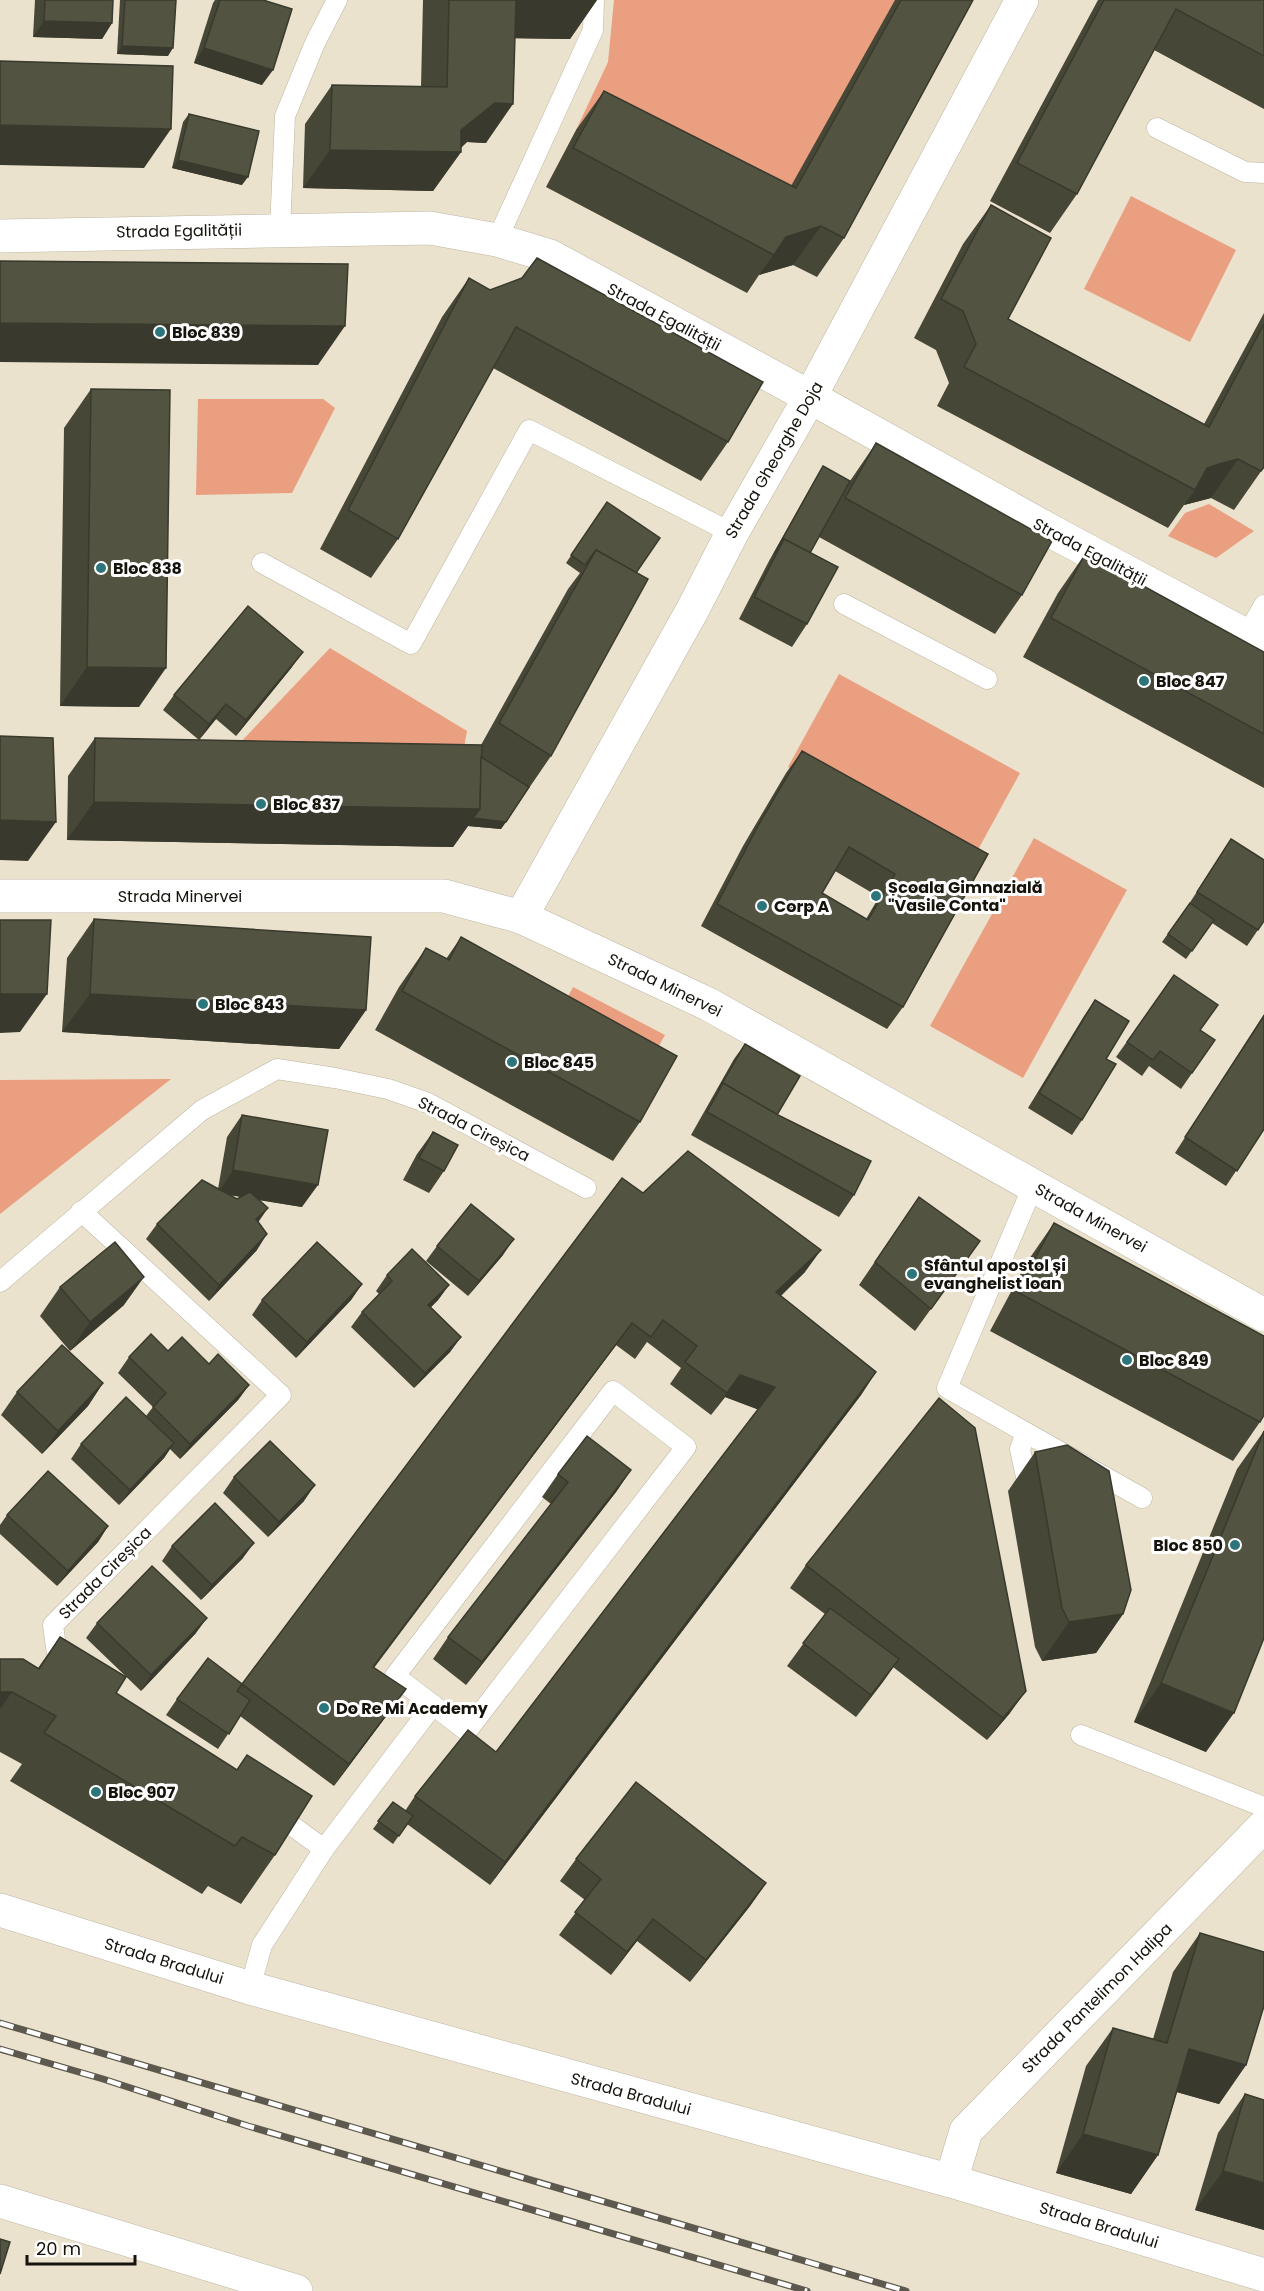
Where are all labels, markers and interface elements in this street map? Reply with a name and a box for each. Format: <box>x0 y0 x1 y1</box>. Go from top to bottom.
street label: Strada Egalității <box>116 218 242 244</box>
street label: Strada Egalității <box>603 277 725 357</box>
place label: Bloc 839 <box>172 321 241 344</box>
marker: Bloc 839 <box>153 325 167 339</box>
street label: Strada Gheorghe Doja <box>719 377 829 543</box>
street label: Strada Egalității <box>1029 512 1151 592</box>
place label: Bloc 838 <box>113 557 182 580</box>
marker: Bloc 838 <box>94 561 108 575</box>
place label: Bloc 847 <box>1156 670 1225 693</box>
marker: Bloc 847 <box>1137 674 1151 688</box>
place label: Bloc 837 <box>273 793 341 816</box>
marker: Bloc 837 <box>254 797 268 811</box>
place label: Școala Gimnazială "Vasile Conta" <box>888 876 1043 917</box>
street label: Strada Minervei <box>118 885 242 908</box>
marker: Școala Gimnazială "Vasile Conta" <box>869 889 883 903</box>
place label: Corp A <box>774 895 829 918</box>
marker: Corp A <box>755 899 769 913</box>
street label: Strada Minervei <box>604 947 726 1023</box>
place label: Bloc 843 <box>215 993 284 1016</box>
marker: Bloc 843 <box>196 997 210 1011</box>
place label: Bloc 845 <box>524 1051 594 1074</box>
marker: Bloc 845 <box>505 1055 519 1069</box>
street label: Strada Cireșica <box>414 1091 534 1167</box>
street label: Strada Minervei <box>1031 1178 1151 1258</box>
place label: Sfântul apostol și evanghelist Ioan <box>924 1254 1066 1295</box>
marker: Sfântul apostol și evanghelist Ioan <box>905 1267 919 1281</box>
place label: Bloc 849 <box>1139 1349 1209 1372</box>
marker: Bloc 849 <box>1120 1353 1134 1367</box>
street label: Strada Cireșica <box>53 1521 157 1625</box>
place label: Bloc 850 <box>1153 1534 1223 1557</box>
marker: Bloc 850 <box>1228 1538 1242 1552</box>
place label: Do Re Mi Academy <box>336 1697 489 1720</box>
marker: Do Re Mi Academy <box>317 1701 331 1715</box>
place label: Bloc 907 <box>108 1781 176 1804</box>
marker: Bloc 907 <box>89 1785 103 1799</box>
street label: Strada Pantelimon Halipa <box>1017 1918 1177 2078</box>
street label: Strada Bradului <box>102 1932 226 1990</box>
street label: Strada Bradului <box>568 2067 694 2121</box>
street label: Strada Bradului <box>1037 2196 1161 2254</box>
scale bar <box>27 2228 135 2266</box>
text: 20 m <box>36 2236 81 2261</box>

